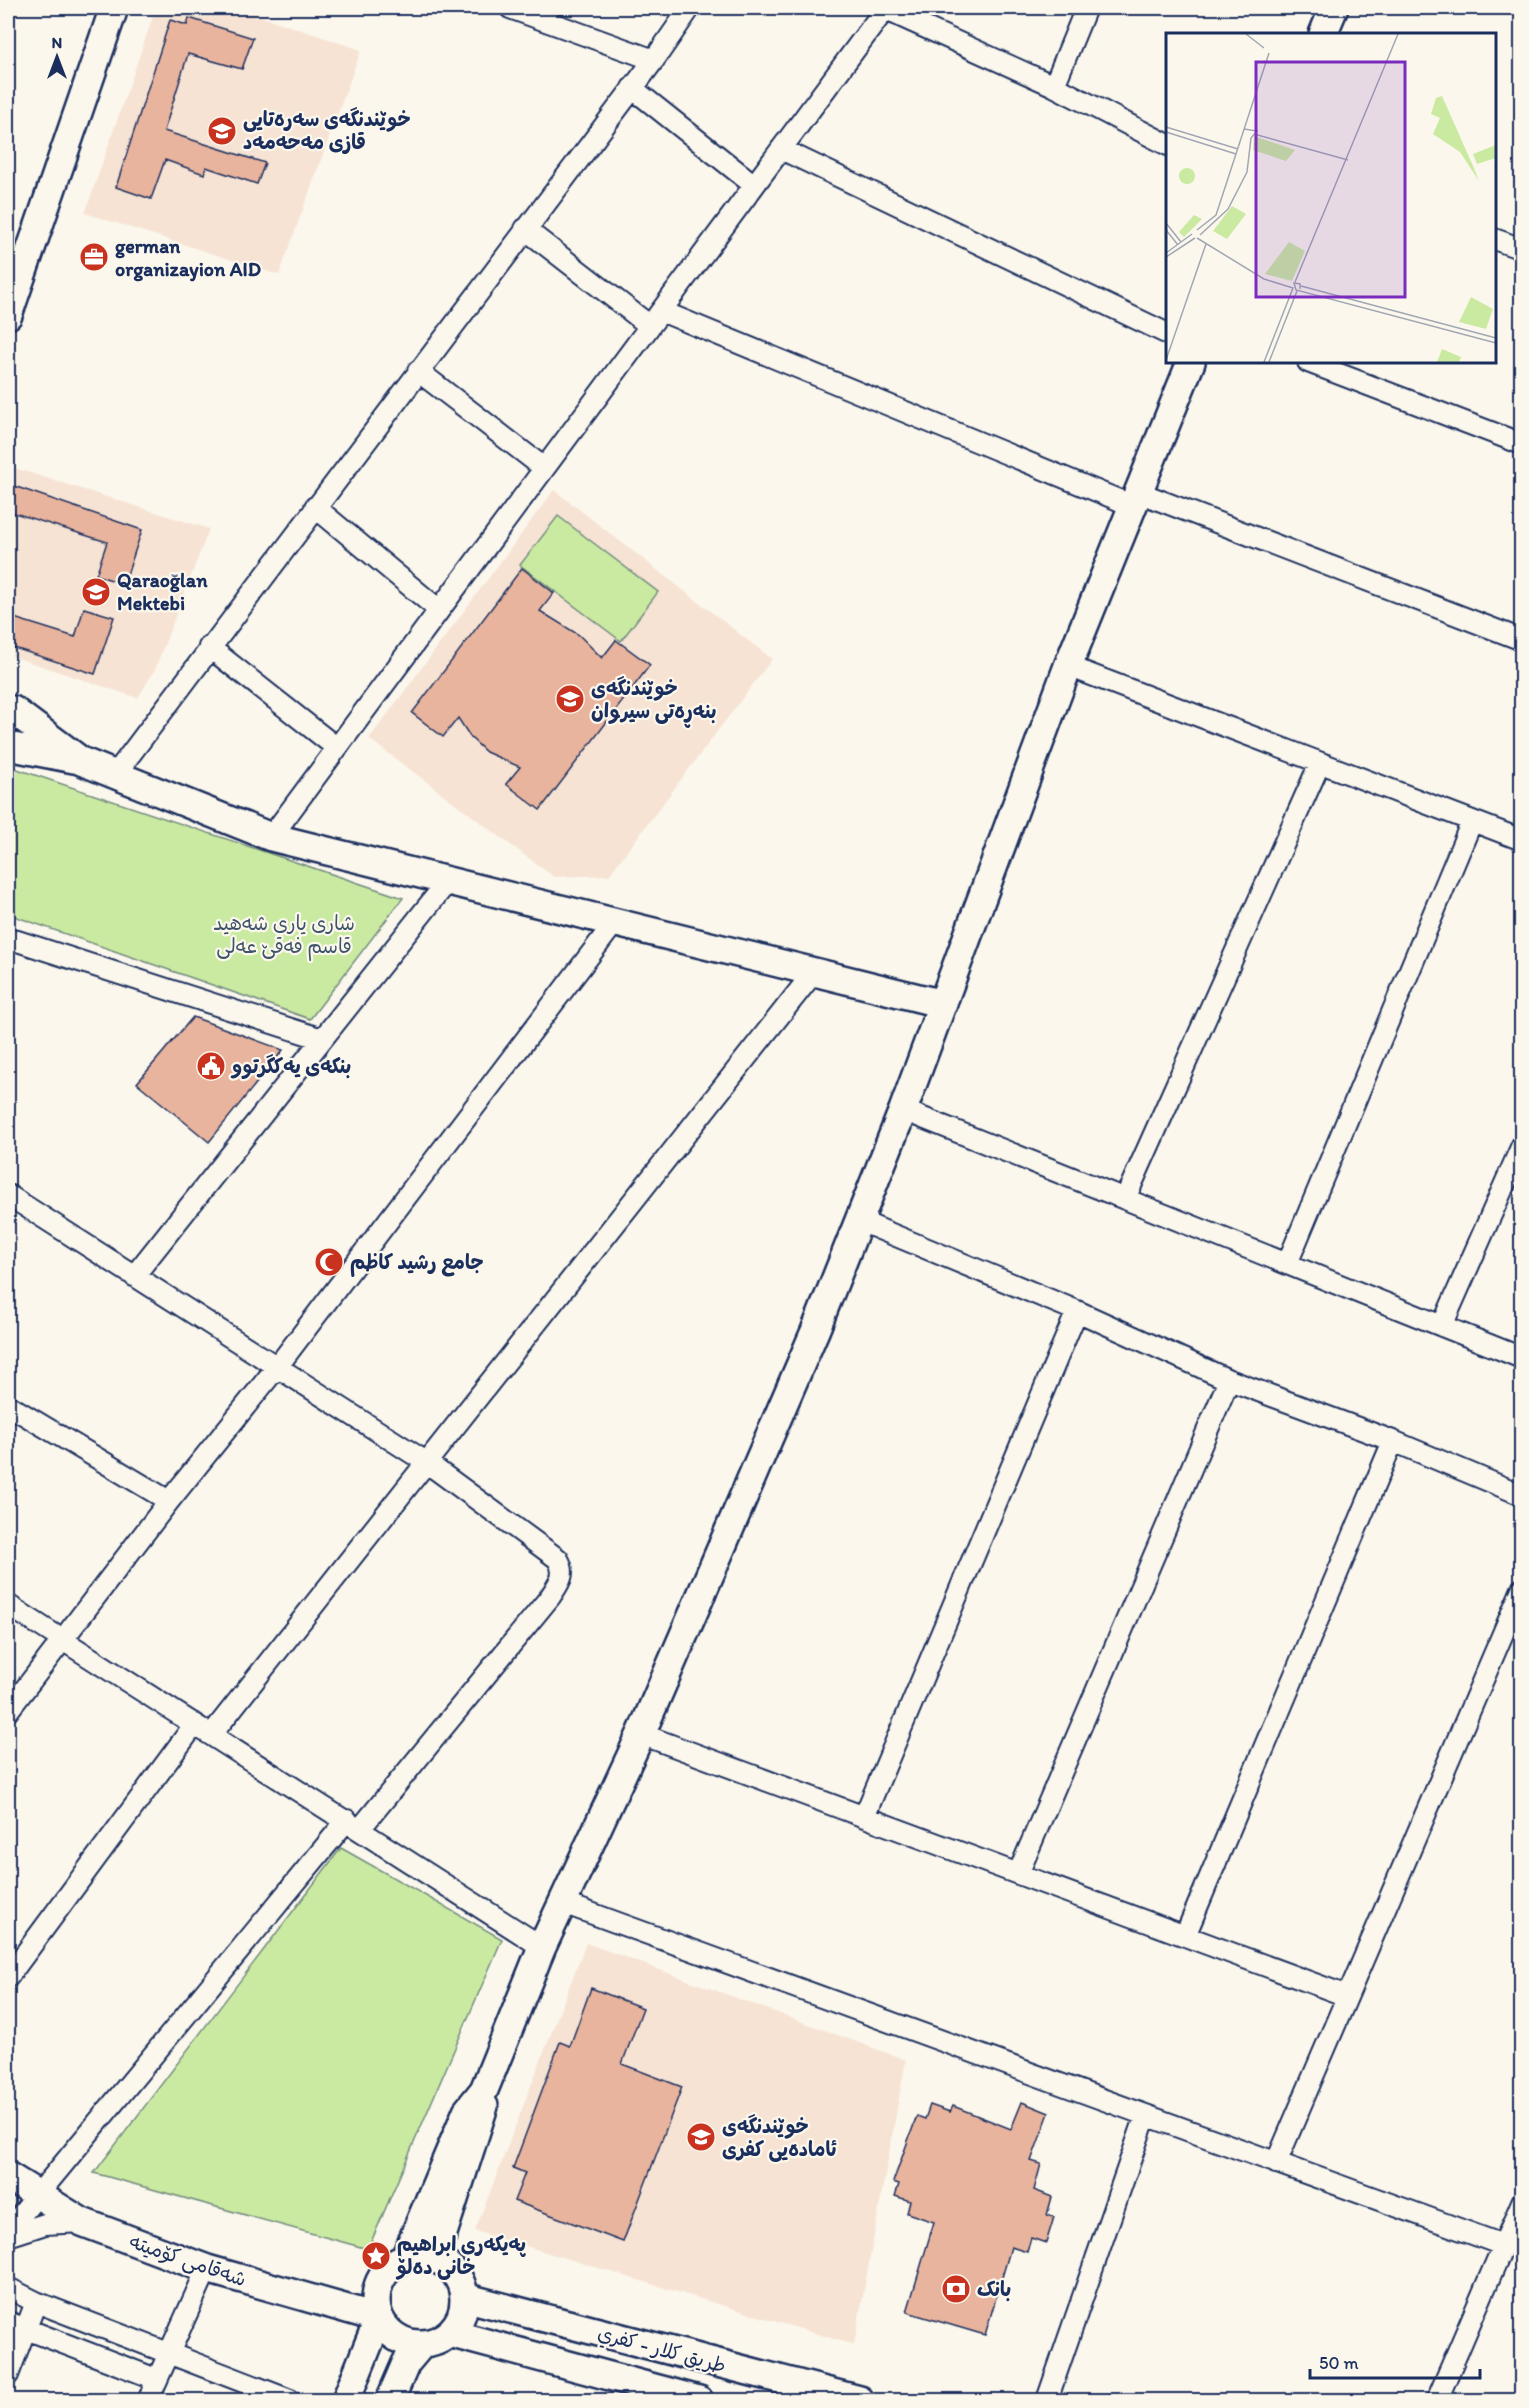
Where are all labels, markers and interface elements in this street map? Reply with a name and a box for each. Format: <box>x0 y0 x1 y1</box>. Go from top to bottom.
north arrow <box>27 27 87 87</box>
text: N <box>52 33 62 52</box>
inset map <box>1166 33 1496 363</box>
place label: خوێندنگەی سەرەتایی قازی مەحەمەد <box>243 107 411 154</box>
school or university icon: خوێندنگەی سەرەتایی قازی مەحەمەد <box>206 115 238 147</box>
place label: german organizayion AID <box>115 234 261 282</box>
office icon: german organizayion AID <box>78 241 110 273</box>
place label: Qaraoğlan Mektebi <box>117 568 208 615</box>
school or university icon: Qaraoğlan Mektebi <box>80 576 112 608</box>
place label: خوێندنگەی بنەڕەتی سیروان <box>591 676 717 728</box>
school or university icon: خوێندنگەی بنەڕەتی سیروان <box>554 683 586 715</box>
park label: شاری یاری شەهید قاسم فەقێ عەلی <box>213 911 355 961</box>
public building icon: بنکەی یەکگرتوو <box>195 1050 227 1082</box>
place label: بنکەی یەکگرتوو <box>230 1054 351 1079</box>
mosque icon: جامع رشيد كاظم <box>313 1246 345 1278</box>
place label: جامع رشيد كاظم <box>350 1250 484 1277</box>
place label: خوێندنگەی ئامادەیی کفری <box>722 2114 837 2162</box>
school or university icon: خوێندنگەی ئامادەیی کفری <box>685 2121 717 2153</box>
street label: شەقامی کۆمیتە <box>126 2229 250 2292</box>
place label: پەیکەری ابراهیم خانی دەلۆ <box>395 2232 526 2280</box>
place icon: پەیکەری ابراهیم خانی دەلۆ <box>360 2240 392 2272</box>
bank icon: بانک <box>940 2273 972 2305</box>
place label: بانک <box>977 2277 1011 2302</box>
street label: طريق كلار - كفري <box>594 2320 729 2381</box>
scale bar <box>1310 2342 1480 2380</box>
text: 50 m <box>1319 2352 1359 2374</box>

